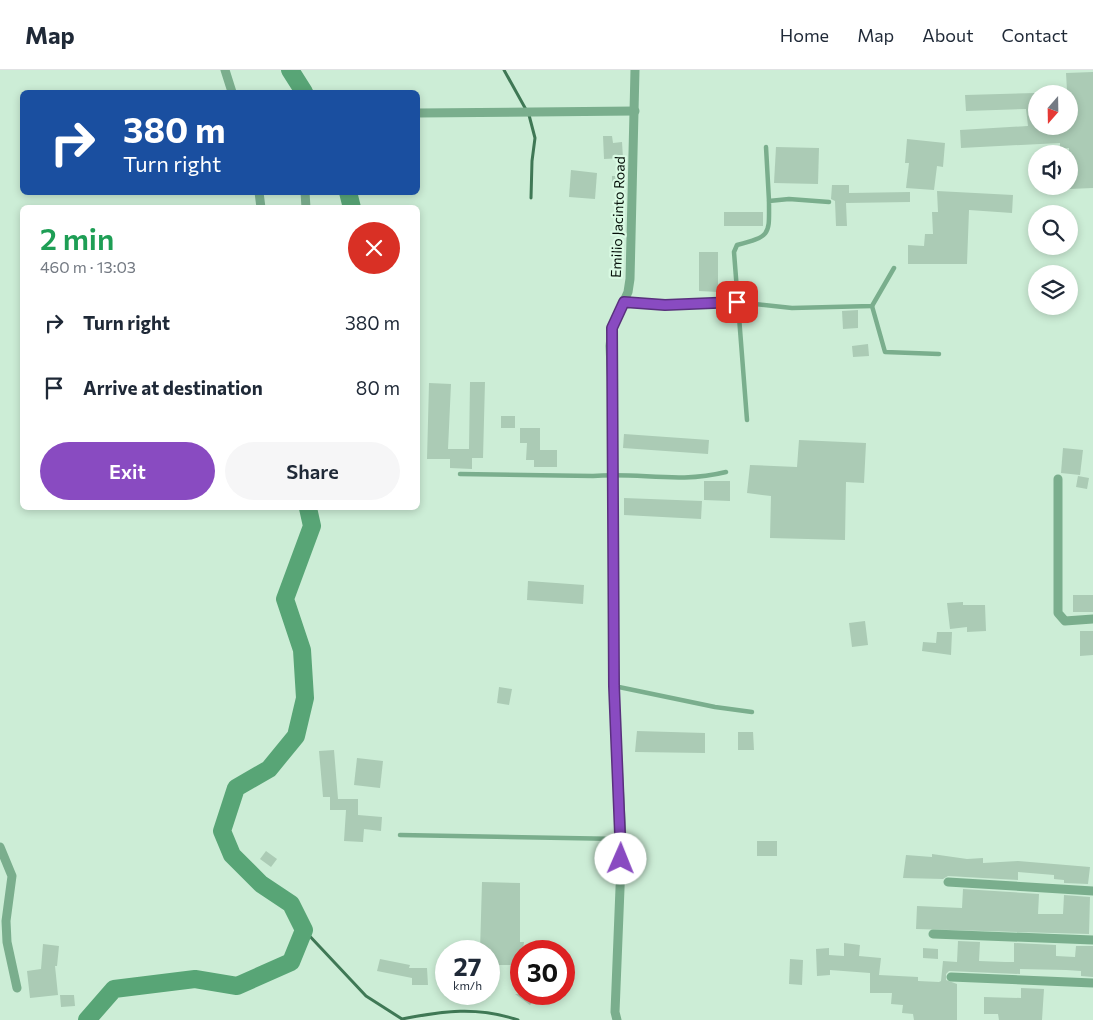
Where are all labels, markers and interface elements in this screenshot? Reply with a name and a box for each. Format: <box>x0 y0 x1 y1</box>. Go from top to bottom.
text: Map <box>25 20 75 49</box>
text: Home <box>780 24 829 46</box>
text: Map <box>857 24 894 46</box>
text: About <box>922 24 974 46</box>
text: Contact <box>1002 24 1068 46</box>
north arrow <box>1028 85 1078 135</box>
map controls <box>1028 85 1078 315</box>
text: 380 m <box>123 107 226 150</box>
icon: right <box>40 110 105 175</box>
button: sound <box>1028 145 1078 195</box>
text: Turn right <box>123 150 221 177</box>
street label: Emilio Jacinto Road <box>607 156 628 278</box>
button: search <box>1028 205 1078 255</box>
text: 2 min <box>40 219 114 256</box>
button: close <box>348 222 400 274</box>
text: 460 m · 13:03 <box>40 257 136 276</box>
button: layers <box>1028 265 1078 315</box>
pin <box>716 281 758 323</box>
icon: arrive <box>723 288 751 316</box>
icon: right <box>40 309 68 337</box>
text: Turn right <box>83 311 170 334</box>
text: 380 m <box>345 311 400 334</box>
icon: arrive <box>40 374 68 402</box>
text: Arrive at destination <box>83 376 263 399</box>
text: 80 m <box>356 376 400 399</box>
button: Exit <box>40 442 215 500</box>
button: Share <box>225 442 400 500</box>
position arrow <box>594 832 646 884</box>
speed limit sign: 30 <box>510 940 575 1005</box>
text: 27 <box>454 951 481 981</box>
text: km/h <box>453 978 482 992</box>

